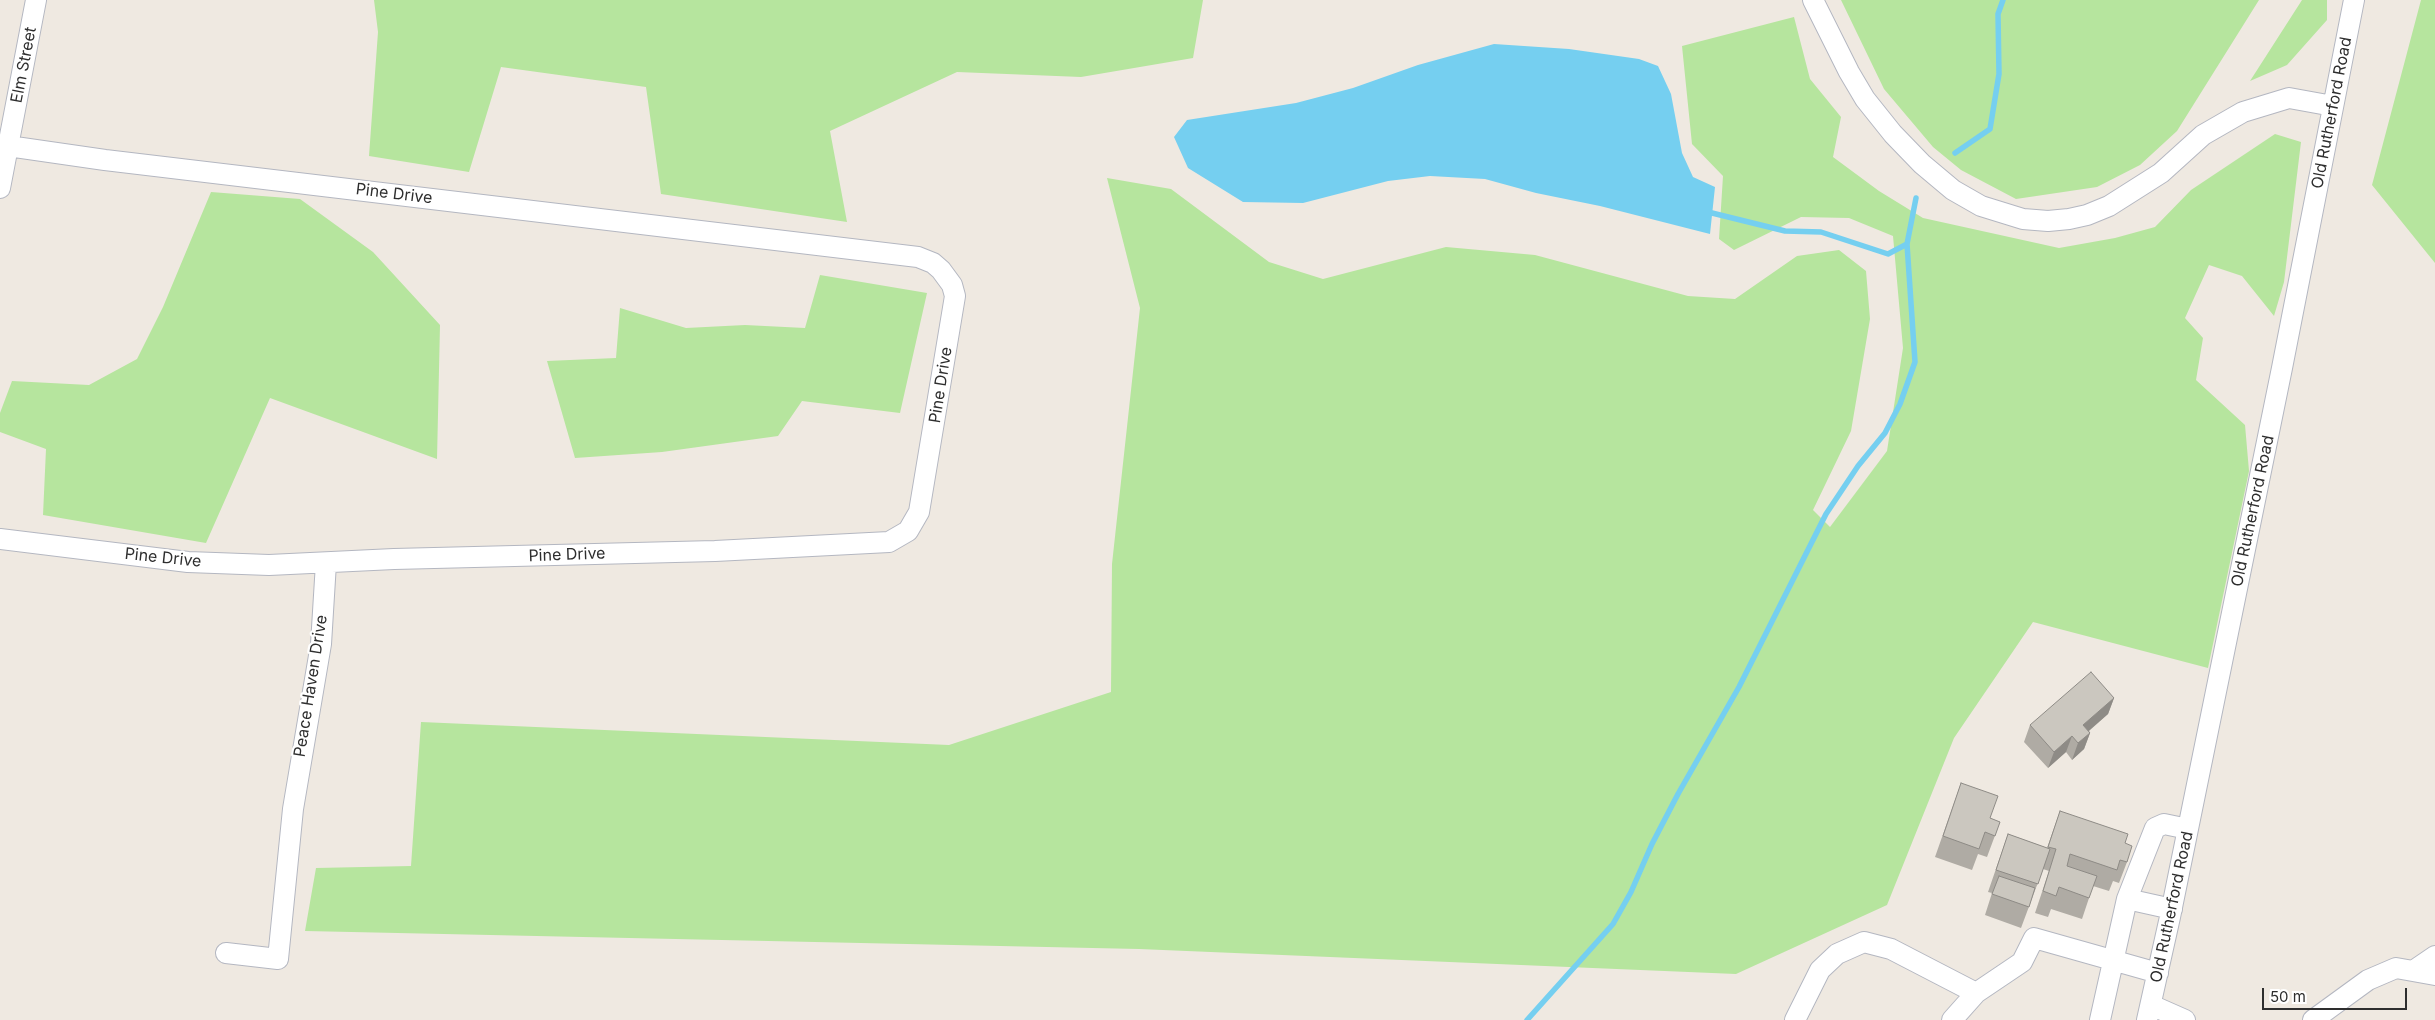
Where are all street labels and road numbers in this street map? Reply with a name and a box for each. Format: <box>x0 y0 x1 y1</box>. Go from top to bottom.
street label: Elm Street <box>7 25 41 105</box>
street label: Old Rutherford Road <box>2308 36 2356 190</box>
street label: Pine Drive <box>355 180 433 208</box>
street label: Pine Drive <box>925 345 957 425</box>
street label: Old Rutherford Road <box>2228 434 2278 588</box>
street label: Pine Drive <box>124 544 202 572</box>
street label: Pine Drive <box>528 544 606 566</box>
street label: Peace Haven Drive <box>290 613 332 759</box>
street label: Old Rutherford Road <box>2147 830 2197 984</box>

